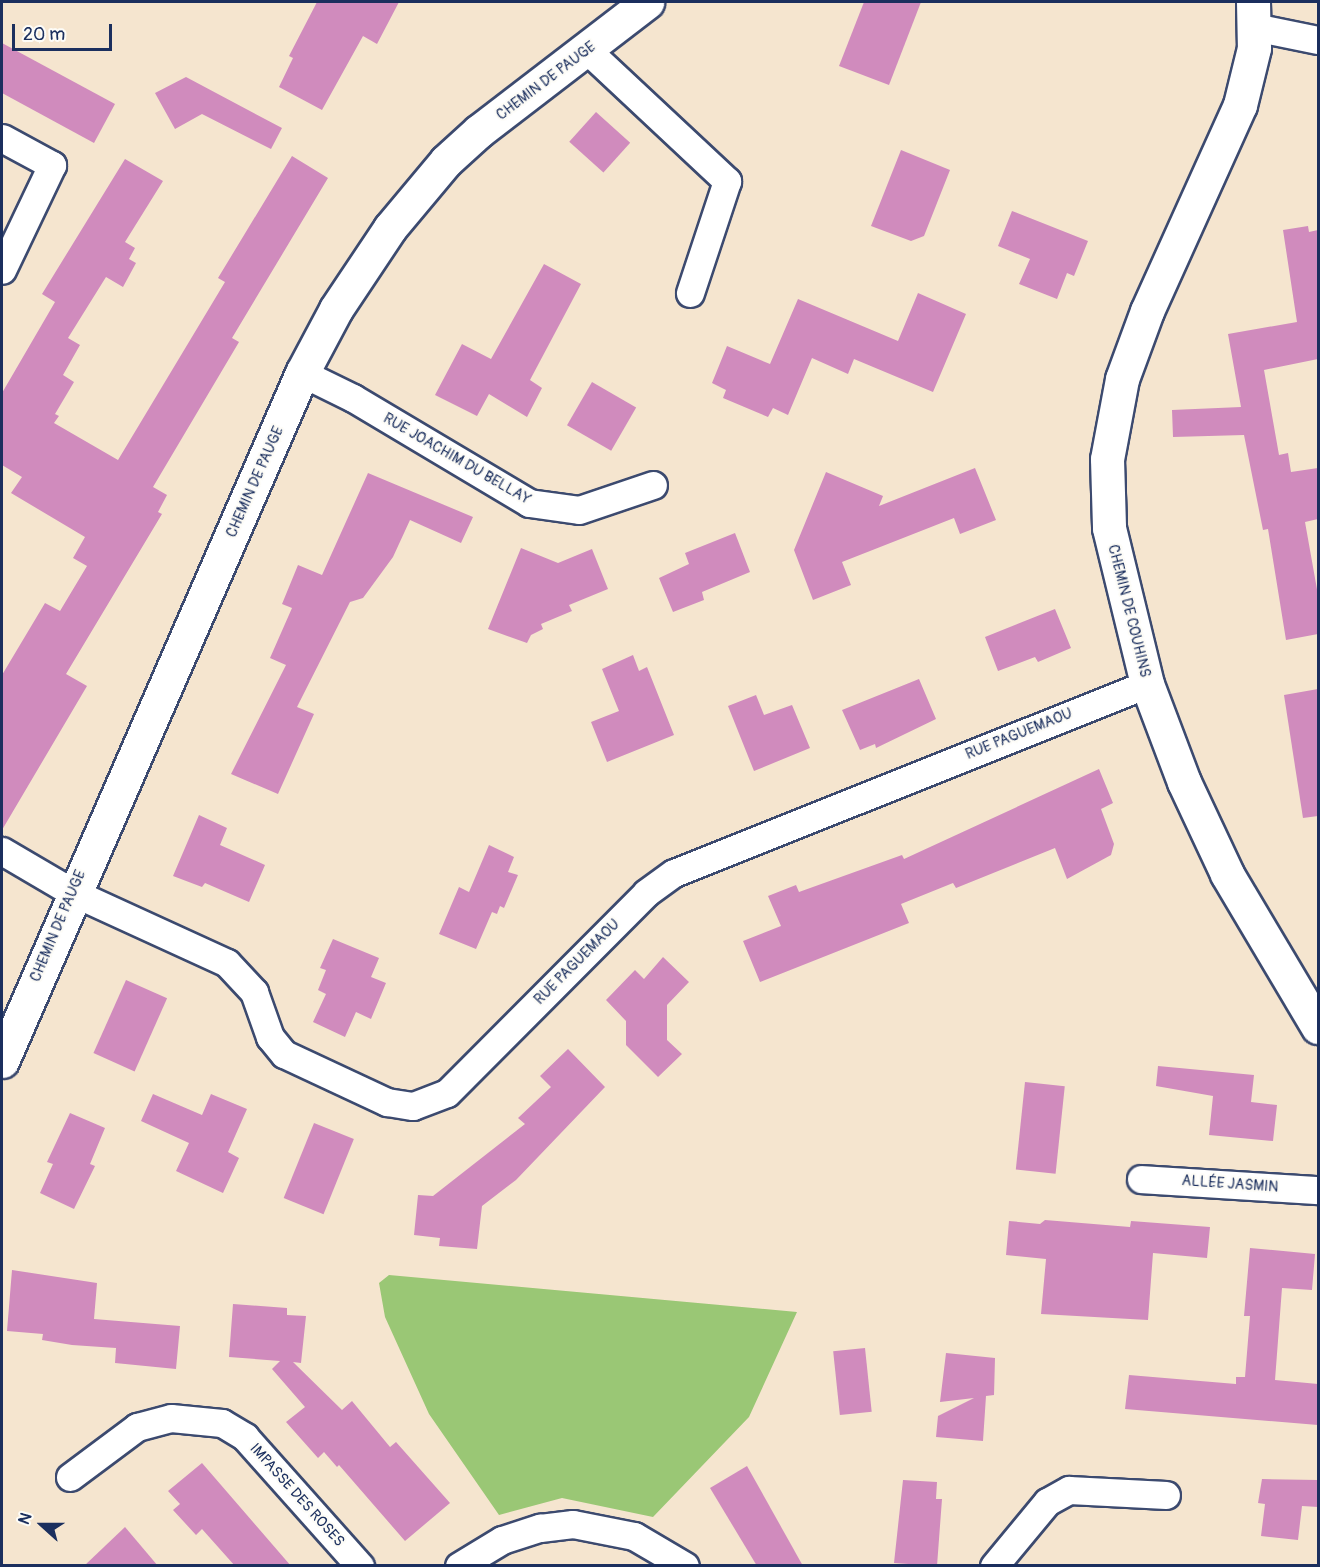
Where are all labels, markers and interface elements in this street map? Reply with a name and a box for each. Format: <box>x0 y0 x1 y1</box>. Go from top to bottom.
scale bar <box>15 12 116 50</box>
text: 20 m <box>23 23 65 46</box>
street label: CHEMIN DE PAUGE <box>493 38 599 124</box>
street label: RUE JOACHIM DU BELLAY <box>380 409 534 509</box>
street label: CHEMIN DE PAUGE <box>222 424 288 540</box>
street label: CHEMIN DE COUHINS <box>1104 543 1154 679</box>
street label: RUE PAGUEMAOU <box>963 704 1075 764</box>
street label: CHEMIN DE PAUGE <box>26 867 90 985</box>
street label: RUE PAGUEMAOU <box>530 915 624 1009</box>
street label: ALLÉE JASMIN <box>1181 1172 1279 1196</box>
street label: IMPASSE DES ROSES <box>246 1440 348 1550</box>
north arrow <box>12 1495 72 1555</box>
text: N <box>14 1510 36 1527</box>

